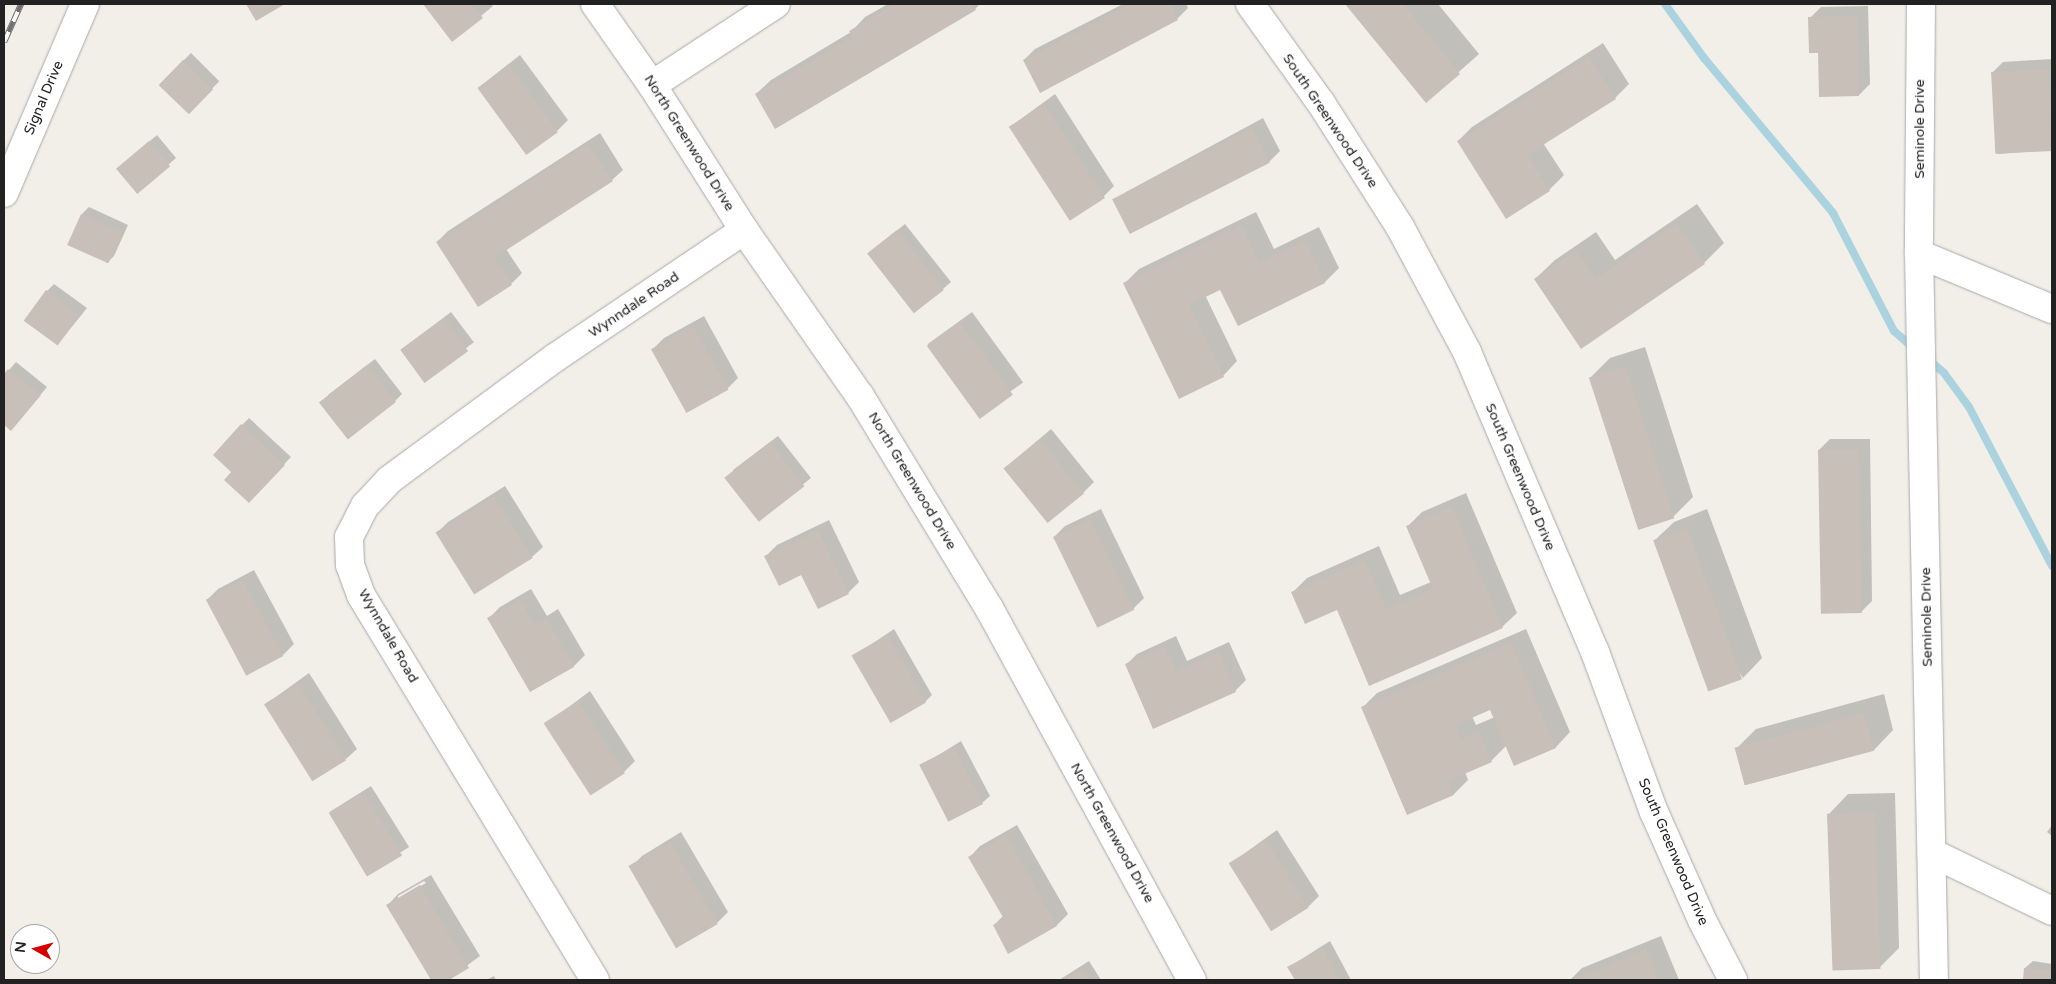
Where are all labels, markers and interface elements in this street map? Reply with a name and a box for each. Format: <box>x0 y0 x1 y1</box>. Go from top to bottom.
street label: South Greenwood Drive <box>1279 51 1381 191</box>
street label: Signal Drive <box>21 58 67 138</box>
street label: North Greenwood Drive <box>640 72 738 214</box>
street label: Seminole Drive <box>1912 79 1928 179</box>
street label: Wynndale Road <box>586 269 682 341</box>
street label: South Greenwood Drive <box>1481 401 1559 553</box>
street label: North Greenwood Drive <box>864 409 960 553</box>
street label: Seminole Drive <box>1918 567 1936 667</box>
street label: Wynndale Road <box>354 586 422 686</box>
street label: North Greenwood Drive <box>1066 760 1158 906</box>
street label: South Greenwood Drive <box>1634 776 1712 928</box>
north arrow <box>10 924 60 974</box>
text: N <box>11 941 30 954</box>

